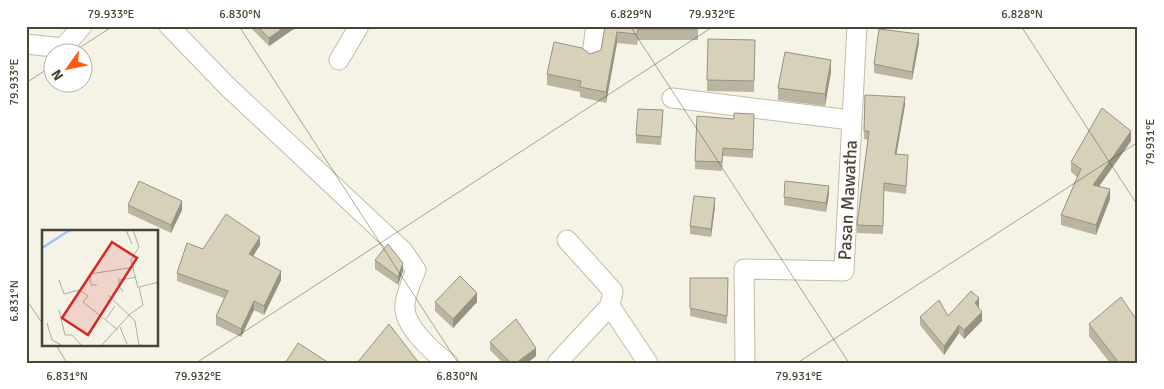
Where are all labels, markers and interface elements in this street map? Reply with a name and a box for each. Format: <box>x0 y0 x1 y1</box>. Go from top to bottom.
text: 79.933°E <box>88 7 135 22</box>
text: 6.830°N <box>219 7 261 22</box>
text: 6.829°N <box>610 7 652 22</box>
text: 79.932°E <box>689 7 736 22</box>
text: 6.828°N <box>1001 7 1043 22</box>
north arrow <box>42 42 92 92</box>
text: 79.933°E <box>7 58 22 105</box>
text: N <box>48 66 67 84</box>
text: 79.931°E <box>1143 118 1158 165</box>
street label: Pasan Mawatha <box>834 139 862 261</box>
inset map <box>42 230 159 346</box>
text: 6.831°N <box>7 280 22 322</box>
text: 6.831°N <box>46 369 88 384</box>
text: 79.932°E <box>175 369 222 384</box>
text: 6.830°N <box>436 369 478 384</box>
text: 79.931°E <box>776 369 823 384</box>

